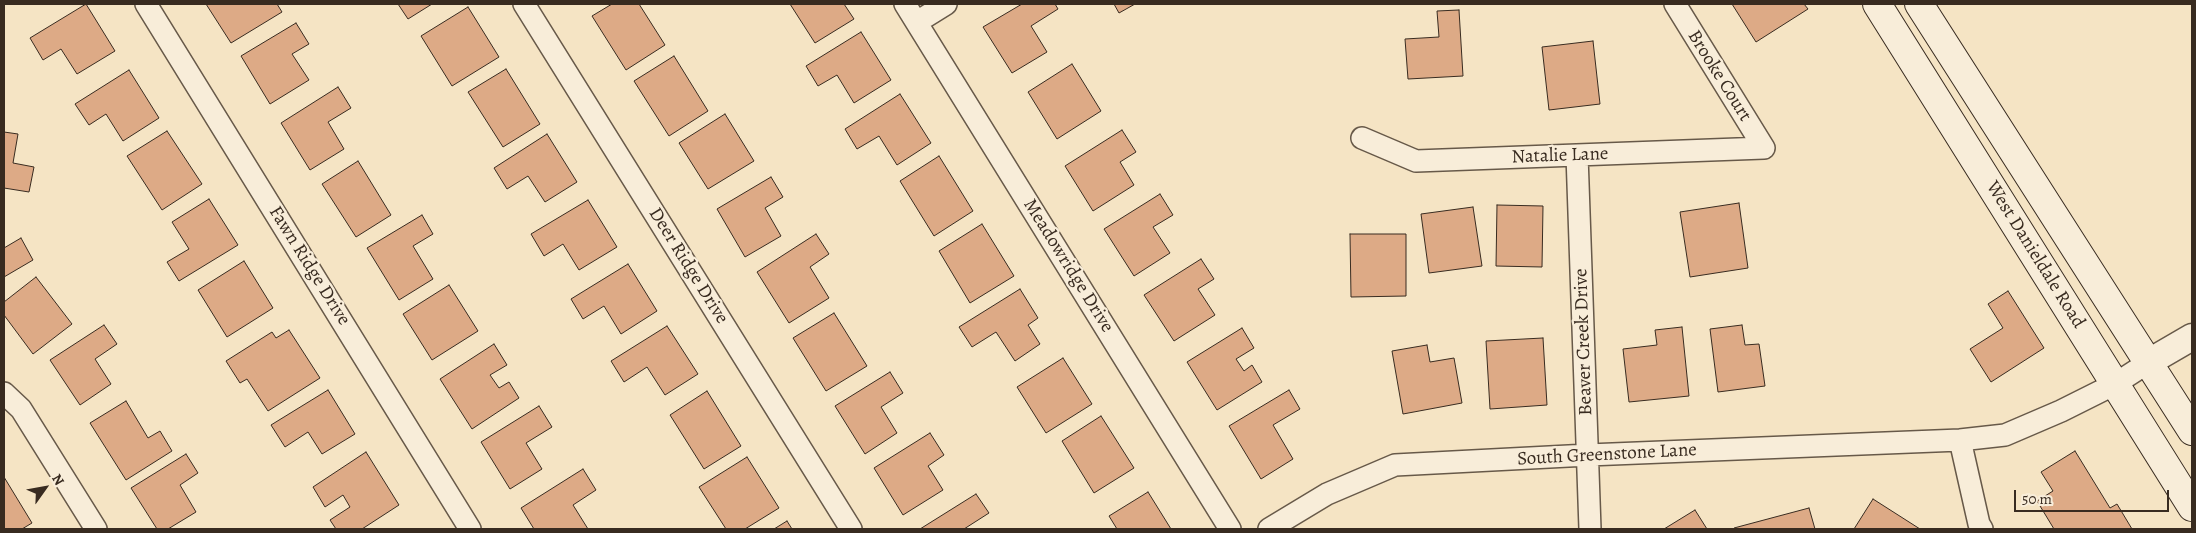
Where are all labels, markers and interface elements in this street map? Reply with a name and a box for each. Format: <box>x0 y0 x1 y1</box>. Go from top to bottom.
street label: Brooke Court <box>1682 26 1756 126</box>
street label: Natalie Lane <box>1511 143 1609 169</box>
street label: West Danieldale Road <box>1981 177 2089 333</box>
street label: Meadowridge Drive <box>1018 195 1118 337</box>
street label: Fawn Ridge Drive <box>263 202 355 330</box>
street label: Deer Ridge Drive <box>643 204 733 328</box>
street label: Beaver Creek Drive <box>1570 268 1598 416</box>
street label: South Greenstone Lane <box>1517 439 1697 471</box>
north arrow <box>20 463 70 513</box>
text: N <box>47 470 69 489</box>
scale bar <box>2016 480 2171 512</box>
text: 50 m <box>2022 489 2052 509</box>

